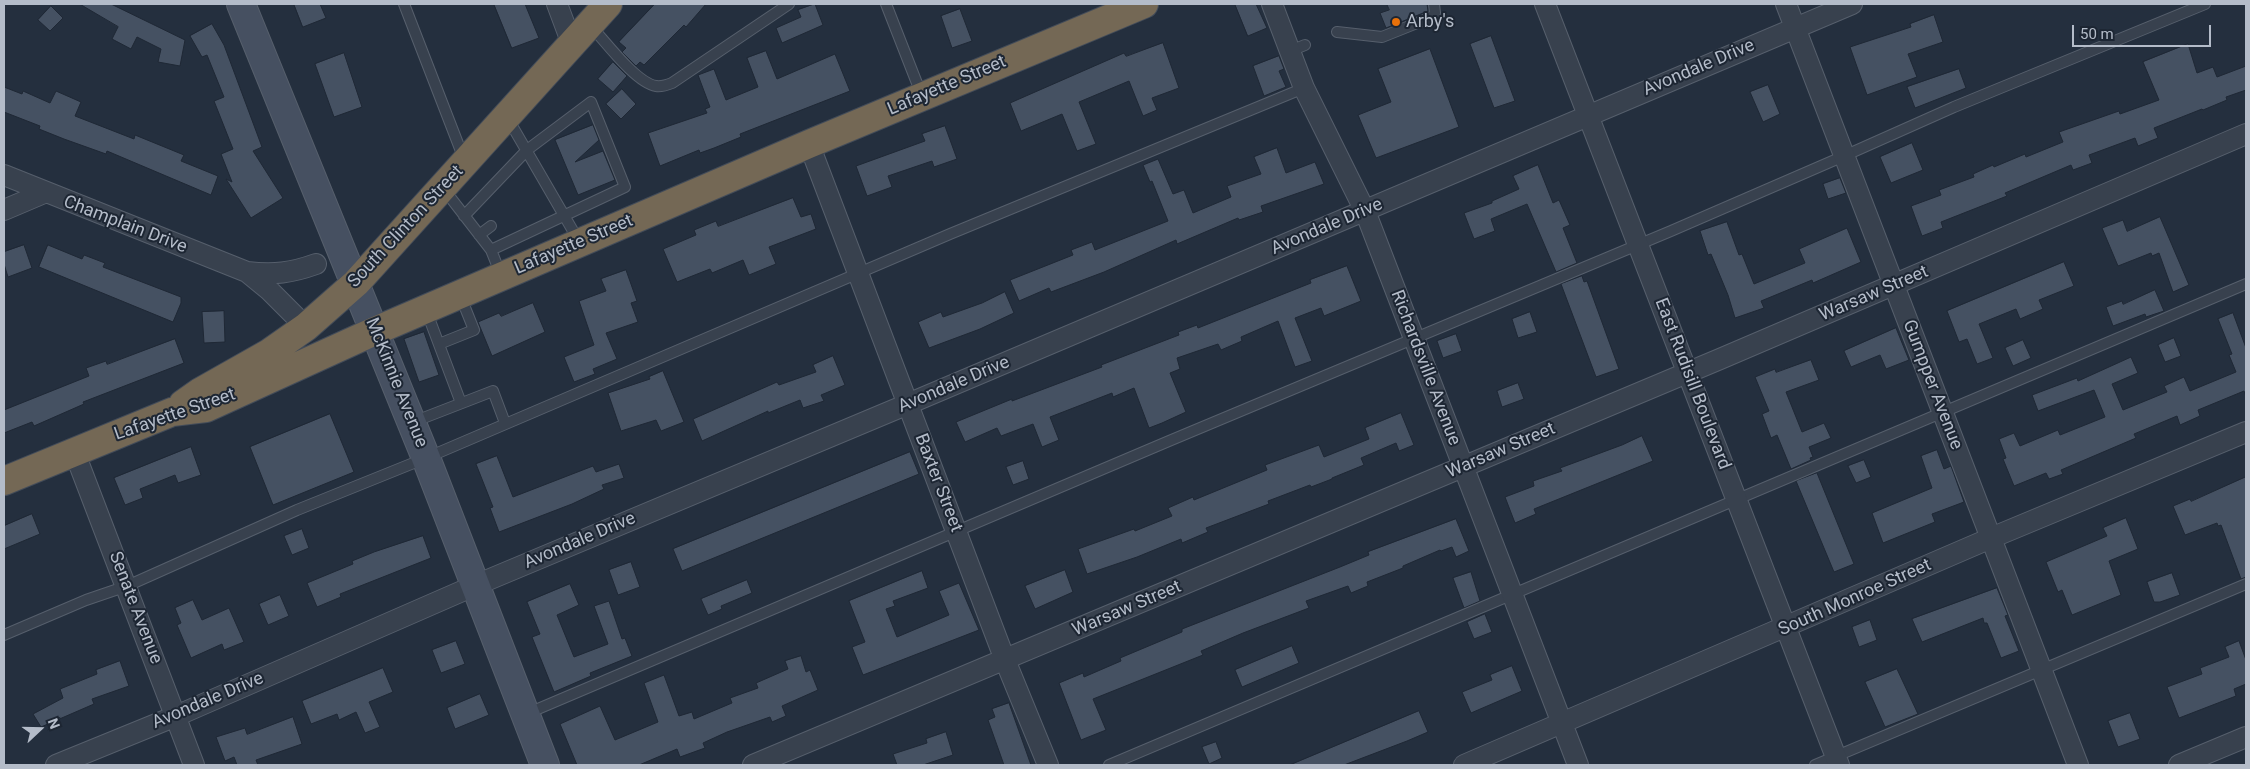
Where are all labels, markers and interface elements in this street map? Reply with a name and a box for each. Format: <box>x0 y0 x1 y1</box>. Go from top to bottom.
place label: Arby's <box>1406 11 1454 33</box>
scale bar <box>2075 15 2214 47</box>
marker: Arby's <box>1390 16 1402 28</box>
text: 50 m <box>2080 25 2114 43</box>
street label: Avondale Drive <box>1640 35 1758 101</box>
street label: Lafayette Street <box>885 51 1009 121</box>
street label: South Clinton Street <box>344 161 468 293</box>
street label: Champlain Drive <box>60 191 190 259</box>
street label: Avondale Drive <box>1268 194 1386 260</box>
street label: Lafayette Street <box>512 210 636 280</box>
street label: Warsaw Street <box>1816 261 1932 327</box>
street label: Richardsville Avenue <box>1385 287 1465 449</box>
street label: East Rudisill Boulevard <box>1649 295 1735 473</box>
street label: McKinnie Avenue <box>360 315 432 451</box>
street label: Gumpper Avenue <box>1897 317 1967 453</box>
street label: Avondale Drive <box>895 352 1013 418</box>
street label: Lafayette Street <box>112 384 238 446</box>
street label: Warsaw Street <box>1443 418 1559 484</box>
street label: Baxter Street <box>909 431 967 535</box>
street label: Avondale Drive <box>521 508 639 574</box>
street label: Senate Avenue <box>104 549 166 667</box>
street label: South Monroe Street <box>1775 555 1935 641</box>
street label: Warsaw Street <box>1069 576 1185 642</box>
street label: Avondale Drive <box>149 668 267 734</box>
north arrow <box>15 704 65 754</box>
text: N <box>45 716 63 731</box>

